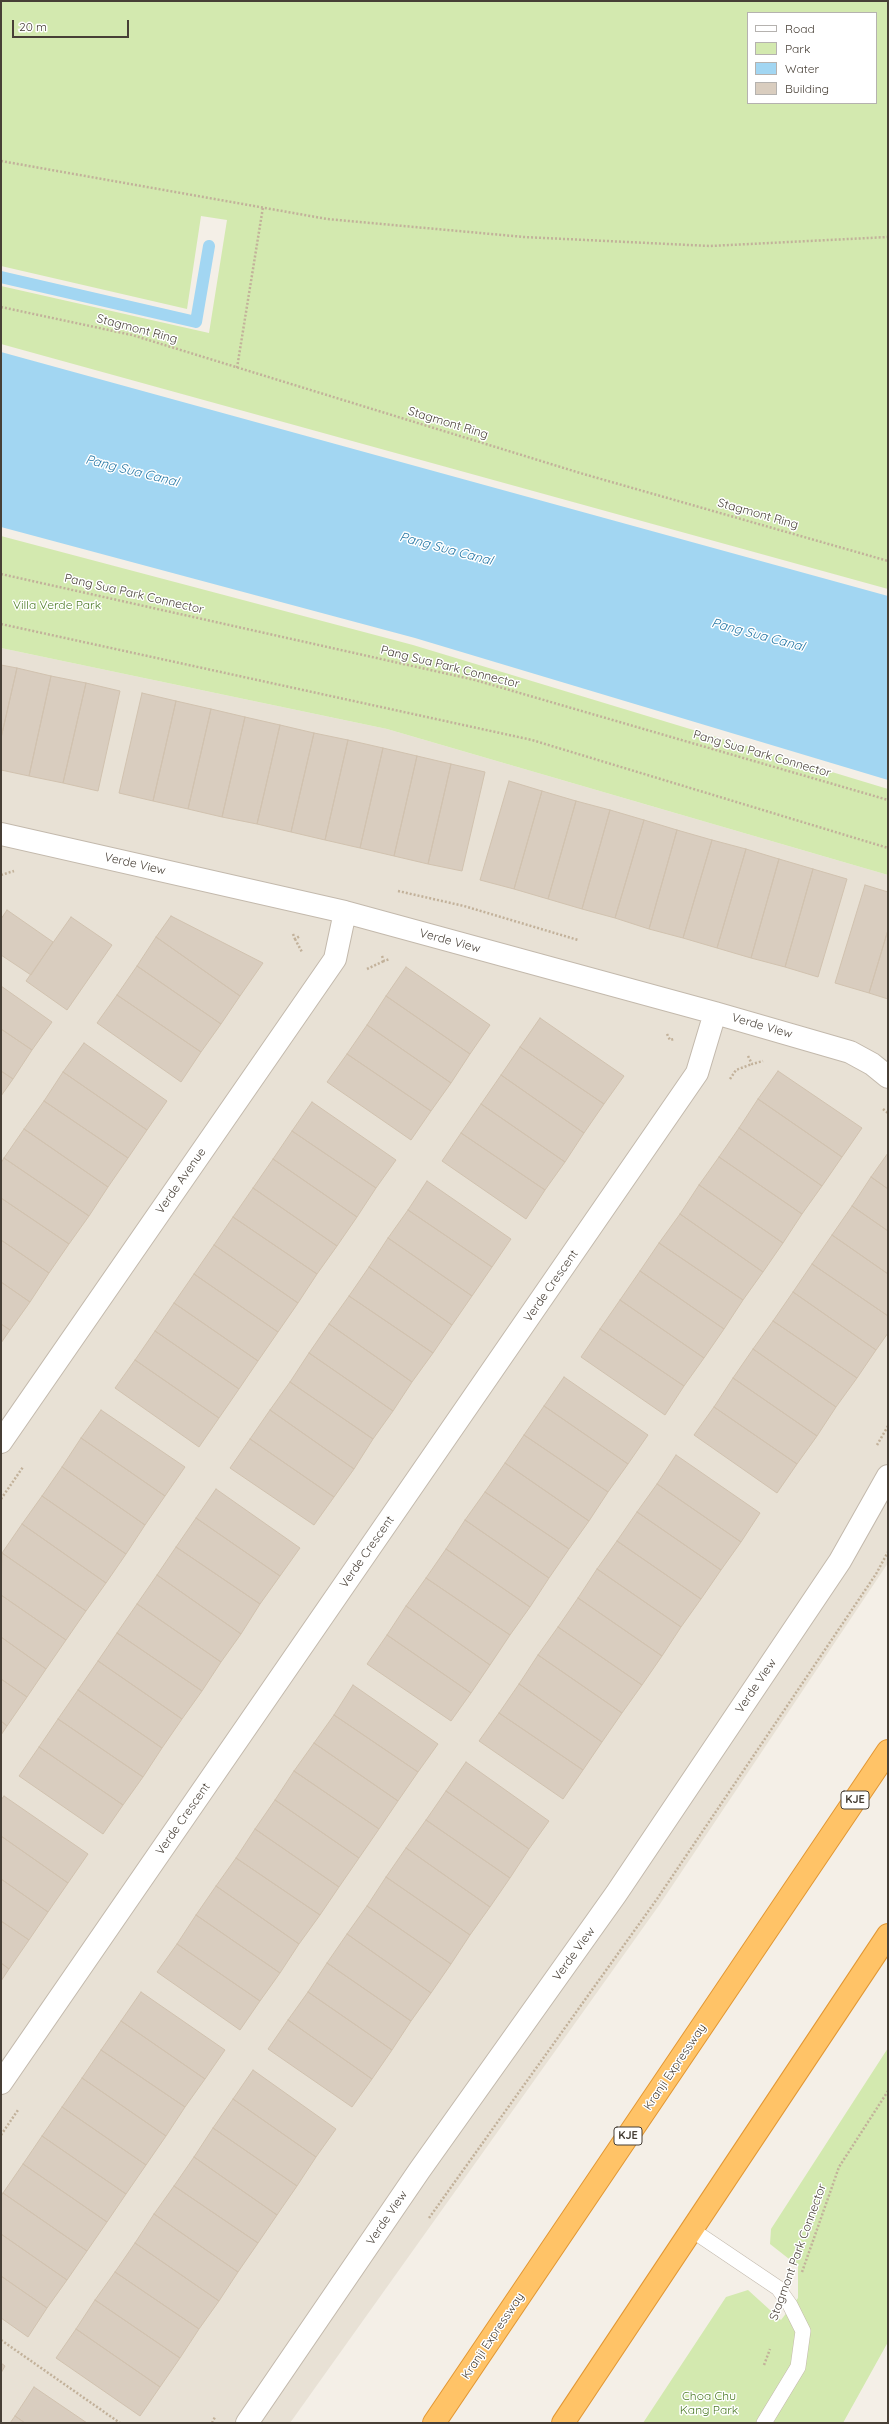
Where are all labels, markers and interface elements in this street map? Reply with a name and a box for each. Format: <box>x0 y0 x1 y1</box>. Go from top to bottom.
scale bar <box>14 12 131 38</box>
legend <box>747 12 877 104</box>
text: 20 m <box>19 19 47 34</box>
text: Road <box>785 21 815 36</box>
text: Park <box>785 41 810 56</box>
text: Water <box>785 61 819 76</box>
text: Building <box>785 81 829 96</box>
street label: Stagmont Ring <box>95 311 179 347</box>
street label: Stagmont Ring <box>406 404 490 442</box>
water label: Pang Sua Canal <box>84 452 180 490</box>
street label: Stagmont Ring <box>716 496 800 532</box>
water label: Pang Sua Canal <box>398 529 494 569</box>
street label: Pang Sua Park Connector <box>63 571 205 617</box>
park label: Villa Verde Park <box>13 598 101 612</box>
water label: Pang Sua Canal <box>710 615 806 655</box>
street label: Pang Sua Park Connector <box>379 643 521 691</box>
street label: Pang Sua Park Connector <box>691 727 833 781</box>
street label: Verde View <box>103 850 167 878</box>
street label: Verde View <box>418 926 482 956</box>
street label: Verde View <box>730 1010 794 1042</box>
street label: Verde Avenue <box>153 1145 209 1217</box>
street label: Verde Crescent <box>521 1247 581 1325</box>
street label: Verde Crescent <box>337 1513 397 1591</box>
street label: Verde View <box>733 1656 779 1716</box>
street label: Verde Crescent <box>153 1780 213 1858</box>
road number: KJE <box>841 1791 869 1809</box>
street label: Verde View <box>550 1924 598 1984</box>
street label: Kranji Expressway <box>641 2021 709 2113</box>
road number: KJE <box>614 2127 642 2145</box>
street label: Stagmont Park Connector <box>767 2182 829 2322</box>
street label: Verde View <box>364 2188 410 2248</box>
street label: Kranji Expressway <box>459 2290 527 2382</box>
park label: Choa Chu Kang Park <box>680 2389 738 2417</box>

